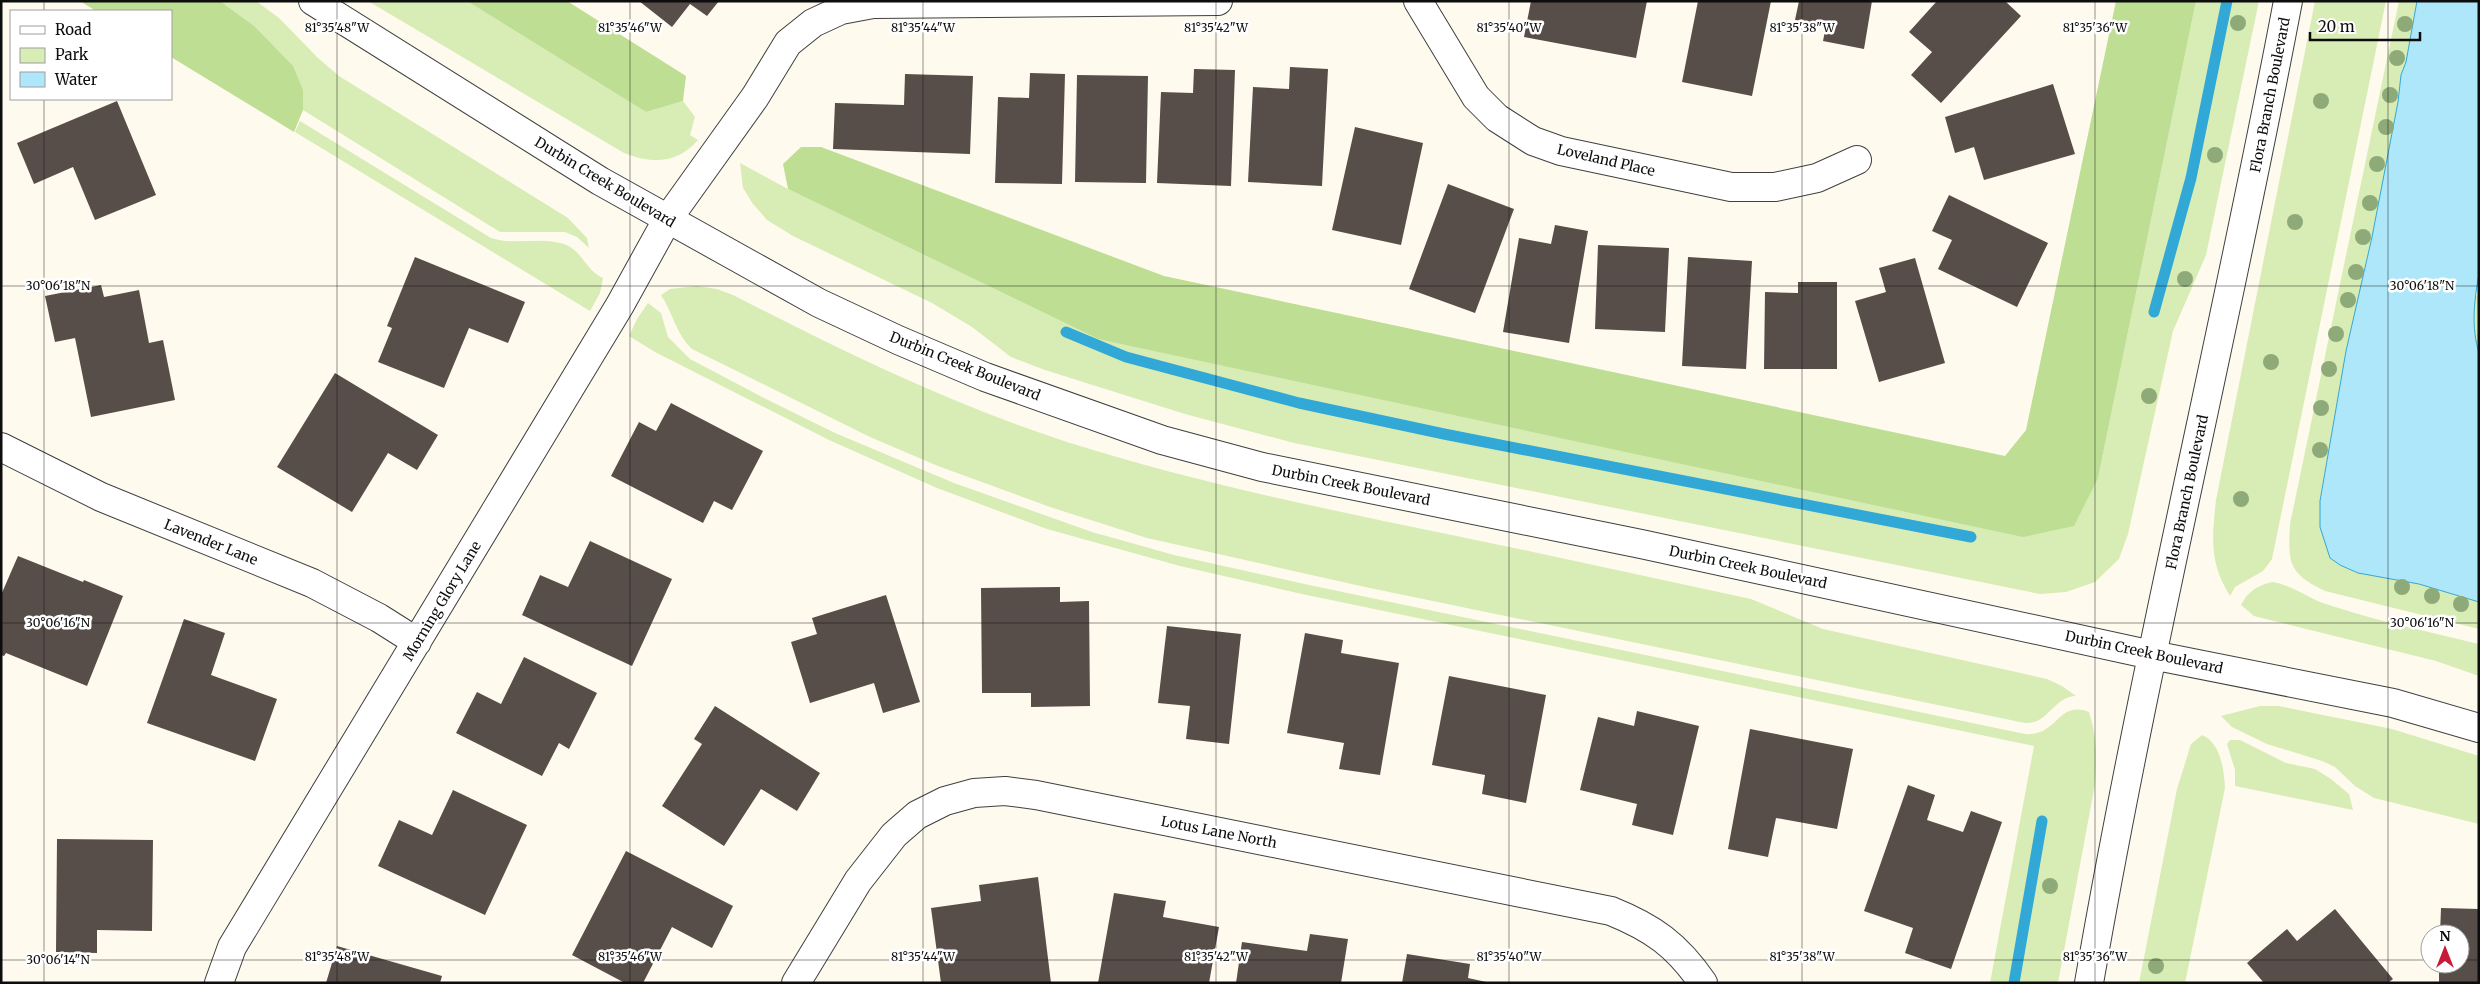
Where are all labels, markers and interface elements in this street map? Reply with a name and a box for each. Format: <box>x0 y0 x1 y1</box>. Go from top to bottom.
legend <box>10 10 172 100</box>
scale bar <box>2310 10 2420 42</box>
street label: Flora Branch Boulevard <box>2246 15 2294 174</box>
text: 20 m <box>2318 17 2355 36</box>
text: Road <box>55 20 91 39</box>
text: 81°35'48"W <box>305 20 370 35</box>
text: 81°35'46"W <box>598 20 663 35</box>
text: 81°35'44"W <box>891 20 956 35</box>
text: 81°35'42"W <box>1184 20 1249 35</box>
text: 81°35'40"W <box>1476 20 1543 35</box>
text: 81°35'38"W <box>1769 20 1836 35</box>
text: 81°35'36"W <box>2063 20 2128 35</box>
text: Park <box>55 45 89 64</box>
text: Water <box>54 70 98 89</box>
street label: Durbin Creek Boulevard <box>531 133 679 231</box>
street label: Loveland Place <box>1555 140 1657 180</box>
text: 30°06'18"N <box>26 278 91 293</box>
text: 30°06'18"N <box>2390 278 2455 293</box>
street label: Durbin Creek Boulevard <box>887 328 1044 405</box>
street label: Flora Branch Boulevard <box>2162 412 2212 571</box>
street label: Durbin Creek Boulevard <box>1270 461 1432 509</box>
street label: Lavender Lane <box>161 515 261 569</box>
street label: Morning Glory Lane <box>399 538 485 664</box>
street label: Durbin Creek Boulevard <box>1667 541 1829 593</box>
text: 30°06'16"N <box>26 615 91 630</box>
text: 30°06'16"N <box>2390 615 2455 630</box>
street label: Durbin Creek Boulevard <box>2063 626 2225 678</box>
street label: Lotus Lane North <box>1160 812 1278 852</box>
north arrow <box>2420 924 2470 974</box>
text: N <box>2439 927 2451 945</box>
text: 81°35'48"W <box>305 949 370 964</box>
text: 81°35'46"W <box>598 949 663 964</box>
text: 81°35'44"W <box>891 949 956 964</box>
text: 81°35'42"W <box>1184 949 1249 964</box>
text: 81°35'40"W <box>1476 949 1543 964</box>
text: 81°35'38"W <box>1769 949 1836 964</box>
text: 81°35'36"W <box>2063 949 2128 964</box>
text: 30°06'14"N <box>26 952 90 967</box>

